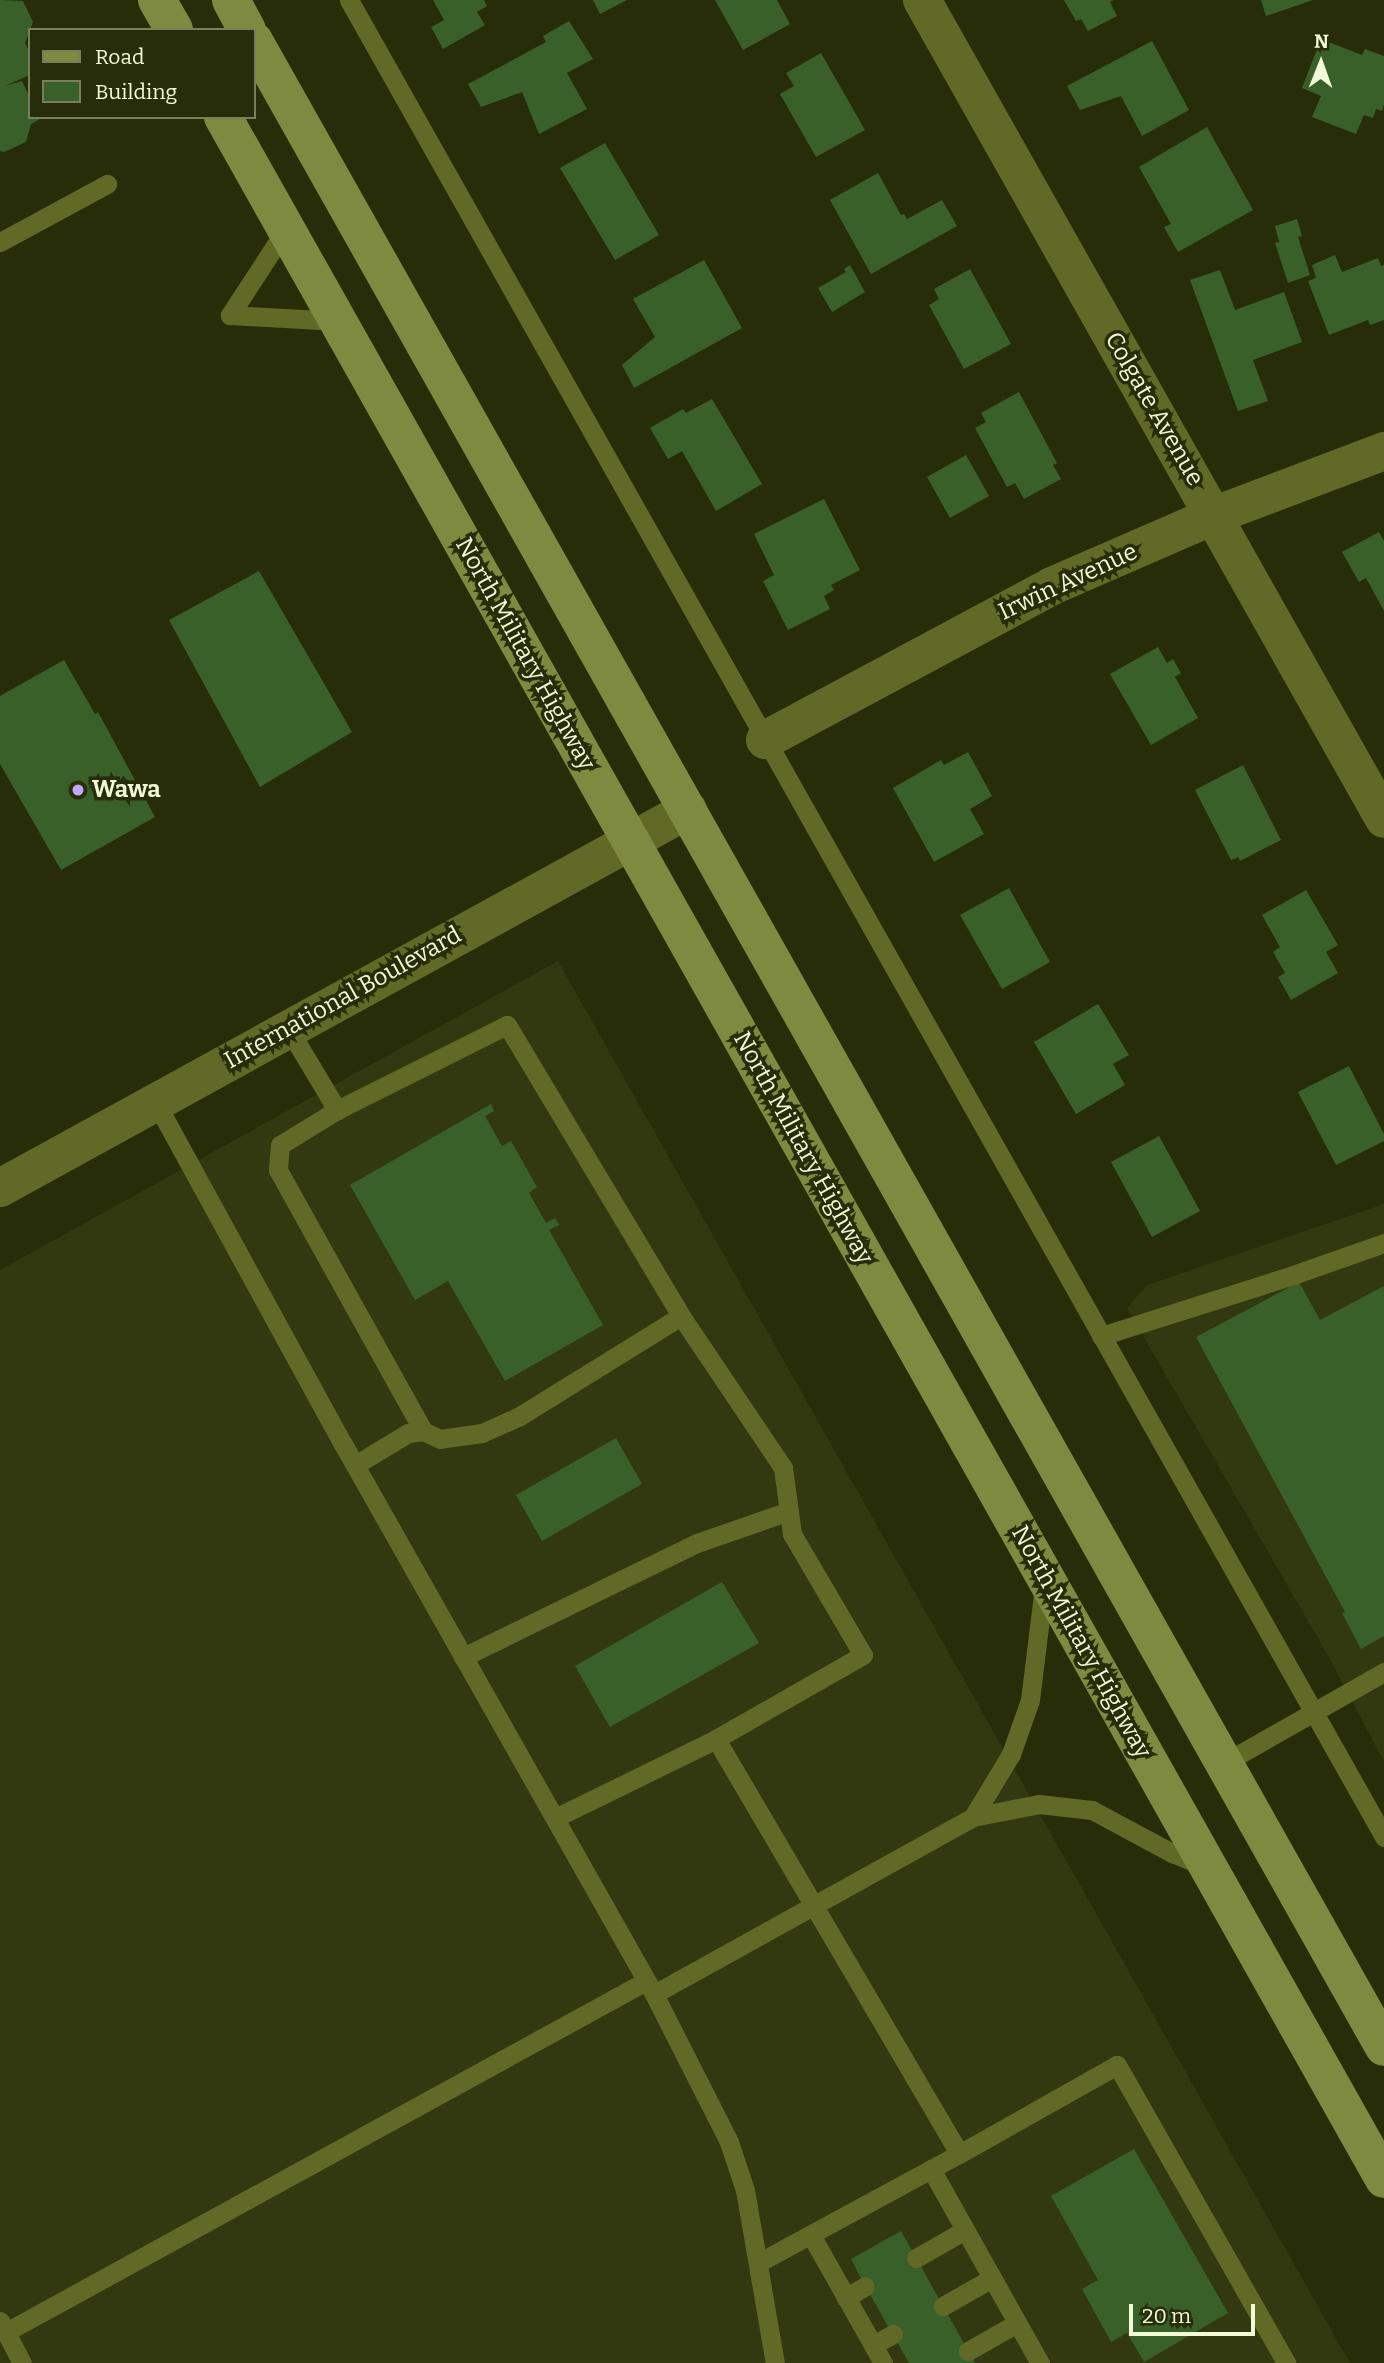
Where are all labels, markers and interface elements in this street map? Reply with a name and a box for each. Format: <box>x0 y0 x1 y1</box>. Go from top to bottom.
legend <box>28 28 256 119</box>
north arrow <box>1286 28 1356 98</box>
text: N <box>1314 30 1329 53</box>
text: Road <box>95 44 144 70</box>
text: Building <box>95 79 177 105</box>
street label: Colgate Avenue <box>1098 327 1210 491</box>
street label: North Military Highway <box>449 533 601 775</box>
street label: Irwin Avenue <box>994 537 1142 627</box>
place label: Wawa <box>92 776 161 804</box>
marker: Wawa <box>70 782 86 798</box>
street label: International Boulevard <box>219 921 467 1075</box>
street label: North Military Highway <box>727 1027 879 1269</box>
street label: North Military Highway <box>1005 1521 1157 1763</box>
scale bar <box>1132 2290 1258 2334</box>
text: 20 m <box>1142 2303 1191 2329</box>

